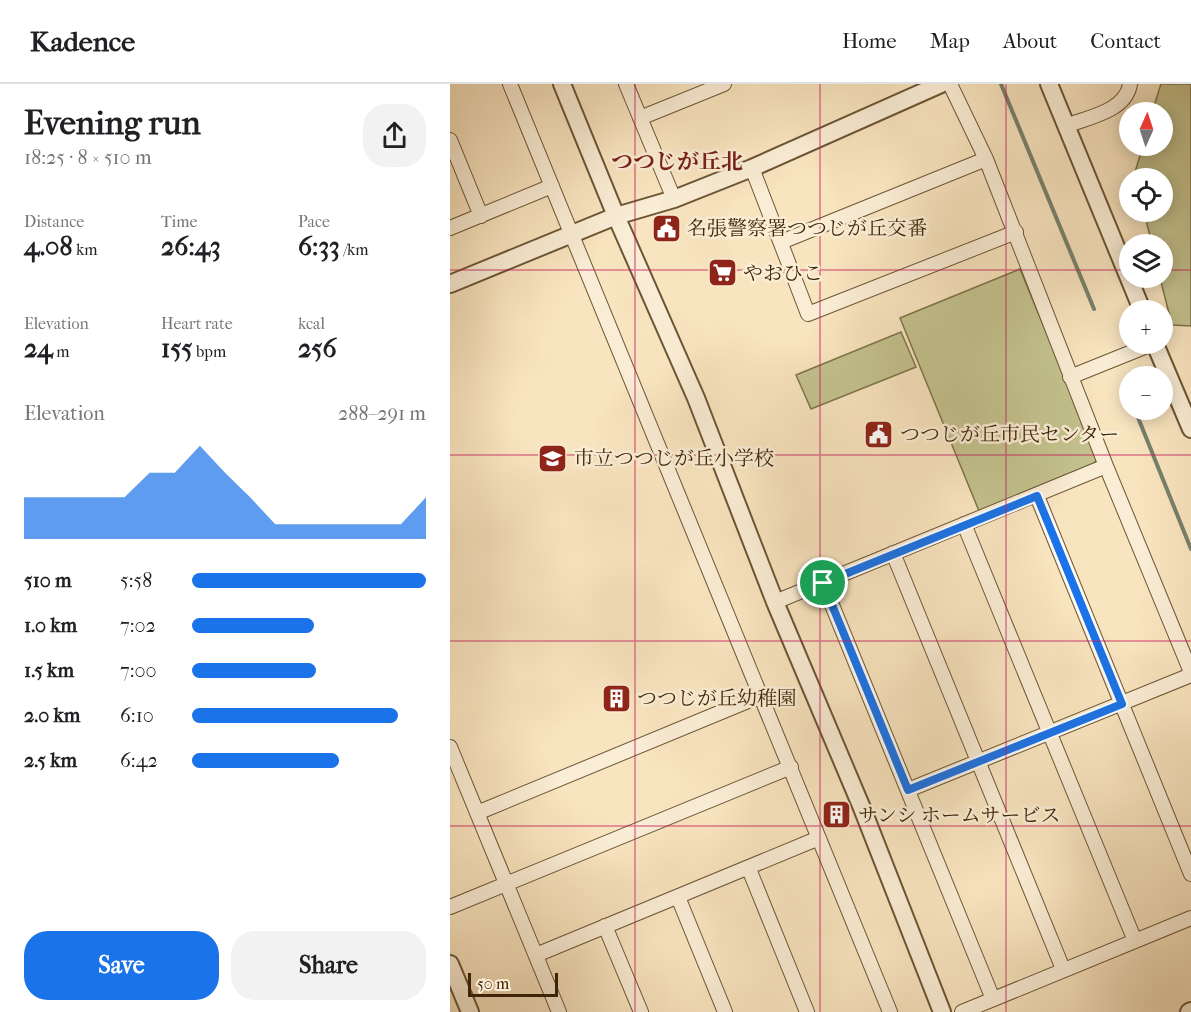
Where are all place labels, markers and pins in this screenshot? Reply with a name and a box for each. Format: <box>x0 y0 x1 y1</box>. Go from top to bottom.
public building icon: 名張警察署つつじが丘交番 <box>650 212 682 244</box>
place label: 名張警察署つつじが丘交番 <box>687 217 927 240</box>
supermarket icon: やおひこ <box>706 257 738 289</box>
place label: やおひこ <box>743 262 823 285</box>
public building icon: つつじが丘市民センター <box>863 418 895 450</box>
place label: つつじが丘市民センター <box>900 423 1119 446</box>
school or university icon: 市立つつじが丘小学校 <box>537 442 569 474</box>
place label: 市立つつじが丘小学校 <box>574 447 774 470</box>
pin <box>797 557 848 608</box>
building icon: つつじが丘幼稚園 <box>600 682 632 714</box>
place label: つつじが丘幼稚園 <box>637 687 797 710</box>
building icon: サンシ ホームサービス <box>821 799 853 831</box>
place label: サンシ ホームサービス <box>858 804 1060 827</box>

